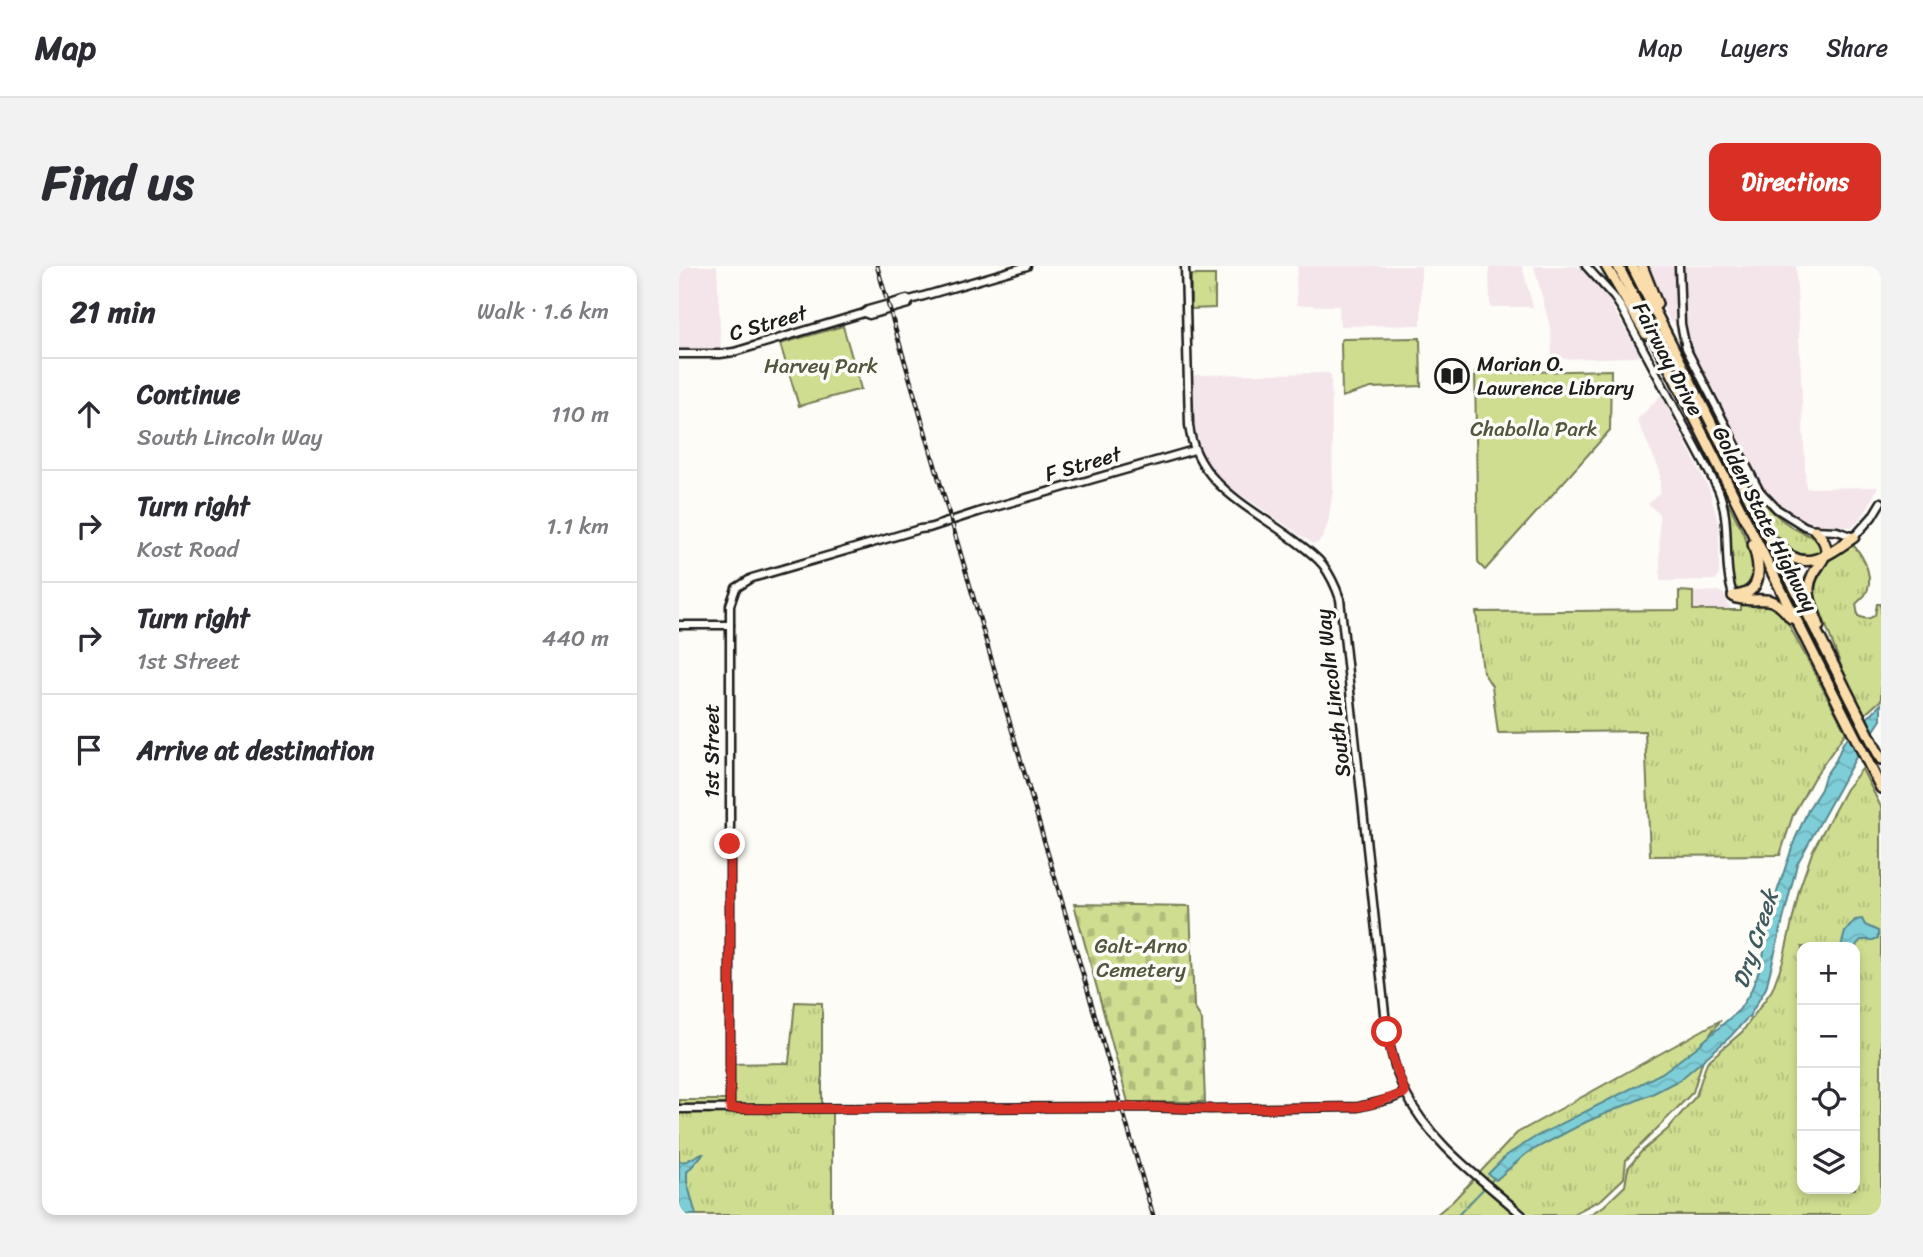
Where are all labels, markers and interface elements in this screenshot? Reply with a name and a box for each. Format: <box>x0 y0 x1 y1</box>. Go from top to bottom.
text: Map <box>35 19 96 77</box>
text: Map <box>1638 27 1683 69</box>
text: Layers <box>1721 27 1788 69</box>
text: Share <box>1826 27 1888 69</box>
text: Find us <box>42 139 194 226</box>
button: Directions <box>1709 143 1881 221</box>
text: 21 min <box>70 285 155 339</box>
text: Walk · 1.6 km <box>477 291 609 332</box>
street label: C Street <box>725 293 813 352</box>
street label: Fairway Drive <box>1622 295 1714 423</box>
place label: Marian O. Lawrence Library <box>1477 345 1634 407</box>
park label: Harvey Park <box>764 347 878 385</box>
library icon: Marian O. Lawrence Library <box>1433 357 1471 395</box>
text: Continue <box>137 371 240 417</box>
text: 110 m <box>551 394 609 435</box>
icon: ahead <box>70 395 108 433</box>
park label: Chabolla Park <box>1470 410 1598 448</box>
text: South Lincoln Way <box>137 417 322 458</box>
street label: Golden State Highway <box>1702 419 1829 619</box>
street label: F Street <box>1040 435 1127 493</box>
text: Turn right <box>137 483 250 529</box>
text: 1.1 km <box>546 506 609 547</box>
icon: right <box>70 507 108 545</box>
text: Kost Road <box>137 529 239 570</box>
text: Turn right <box>137 595 250 641</box>
street label: South Lincoln Way <box>1304 607 1362 779</box>
text: 440 m <box>542 618 609 659</box>
icon: right <box>70 619 108 657</box>
text: 1st Street <box>137 641 240 682</box>
street label: 1st Street <box>693 704 731 798</box>
text: Arrive at destination <box>137 727 374 773</box>
icon: arrive <box>70 731 108 769</box>
route end <box>714 828 745 859</box>
water label: Dry Creek <box>1720 882 1791 993</box>
park label: Galt-Arno Cemetery <box>1095 927 1188 989</box>
map controls <box>1797 942 1860 1194</box>
button: + <box>1797 942 1860 1005</box>
button: − <box>1797 1005 1860 1068</box>
route start <box>1371 1016 1402 1047</box>
button: locate <box>1797 1068 1860 1131</box>
button: layers <box>1797 1131 1860 1194</box>

